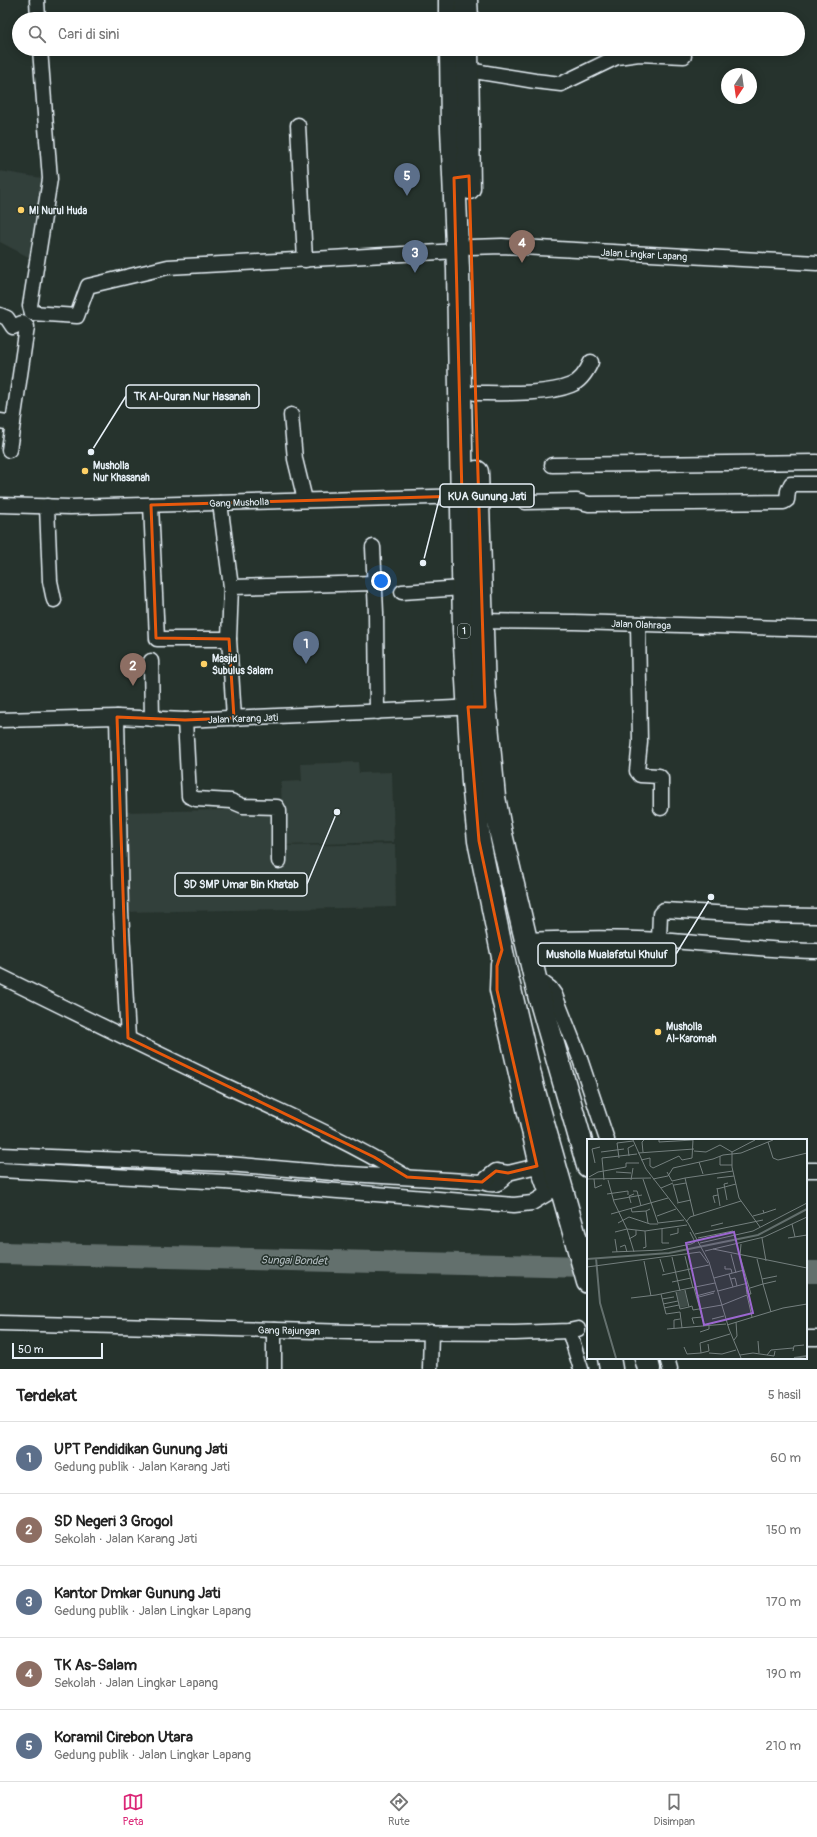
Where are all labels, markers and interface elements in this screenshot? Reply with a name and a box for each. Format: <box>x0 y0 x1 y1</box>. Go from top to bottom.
search box <box>12 12 805 56</box>
icon: search <box>26 23 48 45</box>
text: Cari di sini <box>58 25 119 44</box>
north arrow <box>721 68 757 104</box>
pin: 5 <box>394 163 420 196</box>
marker: MI Nurul Huda <box>16 205 26 215</box>
place label: MI Nurul Huda <box>29 205 87 217</box>
pin: 4 <box>509 230 535 263</box>
pin: 3 <box>402 240 428 273</box>
street label: Jalan Lingkar Lapang <box>600 247 688 263</box>
callout: TK Al-Quran Nur Hasanah <box>126 385 259 408</box>
text: TK Al-Quran Nur Hasanah <box>133 390 250 403</box>
place label: Musholla Nur Khasanah <box>93 460 150 484</box>
marker: Musholla Nur Khasanah <box>80 466 90 476</box>
callout: KUA Gunung Jati <box>440 484 534 507</box>
text: KUA Gunung Jati <box>448 490 526 503</box>
street label: Gang Musholla <box>209 496 270 510</box>
your location <box>371 571 391 591</box>
street label: Jalan Olahraga <box>611 618 671 632</box>
road number: 1 <box>458 624 470 638</box>
pin: 1 <box>293 631 319 664</box>
pin: 2 <box>120 653 146 686</box>
place label: Masjid Subulus Salam <box>212 653 273 677</box>
marker: Masjid Subulus Salam <box>199 659 209 669</box>
street label: Jalan Karang Jati <box>208 712 279 726</box>
callout: SD SMP Umar Bin Khatab <box>175 873 307 896</box>
text: SD SMP Umar Bin Khatab <box>183 878 299 891</box>
callout: Musholla Mualafatul Khuluf <box>538 943 676 966</box>
text: Musholla Mualafatul Khuluf <box>546 948 669 961</box>
place label: Musholla Al-Karomah <box>666 1021 717 1045</box>
marker: Musholla Al-Karomah <box>653 1027 663 1037</box>
inset map <box>587 1139 807 1359</box>
water label: Sungai Bondet <box>260 1253 329 1268</box>
street label: Gang Rajungan <box>258 1324 320 1338</box>
scale bar <box>12 1341 103 1360</box>
text: 50 m <box>18 1343 44 1356</box>
text: Terdekat <box>16 1385 77 1406</box>
text: 5 hasil <box>768 1387 801 1403</box>
text: UPT Pendidikan Gunung Jati <box>54 1440 227 1459</box>
text: 1 <box>26 1450 32 1466</box>
text: 60 m <box>770 1450 801 1466</box>
text: Gedung publik · Jalan Karang Jati <box>54 1459 230 1475</box>
text: SD Negeri 3 Grogol <box>54 1512 173 1531</box>
text: 2 <box>25 1522 33 1538</box>
text: 150 m <box>766 1522 801 1538</box>
text: Sekolah · Jalan Karang Jati <box>54 1531 197 1547</box>
text: Kantor Dmkar Gunung Jati <box>54 1584 220 1603</box>
text: 3 <box>25 1594 33 1610</box>
text: 170 m <box>766 1594 801 1610</box>
text: Gedung publik · Jalan Lingkar Lapang <box>54 1603 251 1619</box>
text: TK As-Salam <box>54 1656 137 1675</box>
text: 4 <box>25 1666 33 1682</box>
text: 190 m <box>766 1666 801 1682</box>
text: Sekolah · Jalan Lingkar Lapang <box>54 1675 218 1691</box>
text: Koramil Cirebon Utara <box>54 1728 193 1747</box>
text: 5 <box>25 1738 33 1754</box>
text: 210 m <box>765 1738 801 1754</box>
text: Gedung publik · Jalan Lingkar Lapang <box>54 1747 251 1763</box>
tab: Peta <box>122 1791 144 1828</box>
tab: Rute <box>388 1791 410 1828</box>
tab: Disimpan <box>654 1791 695 1828</box>

